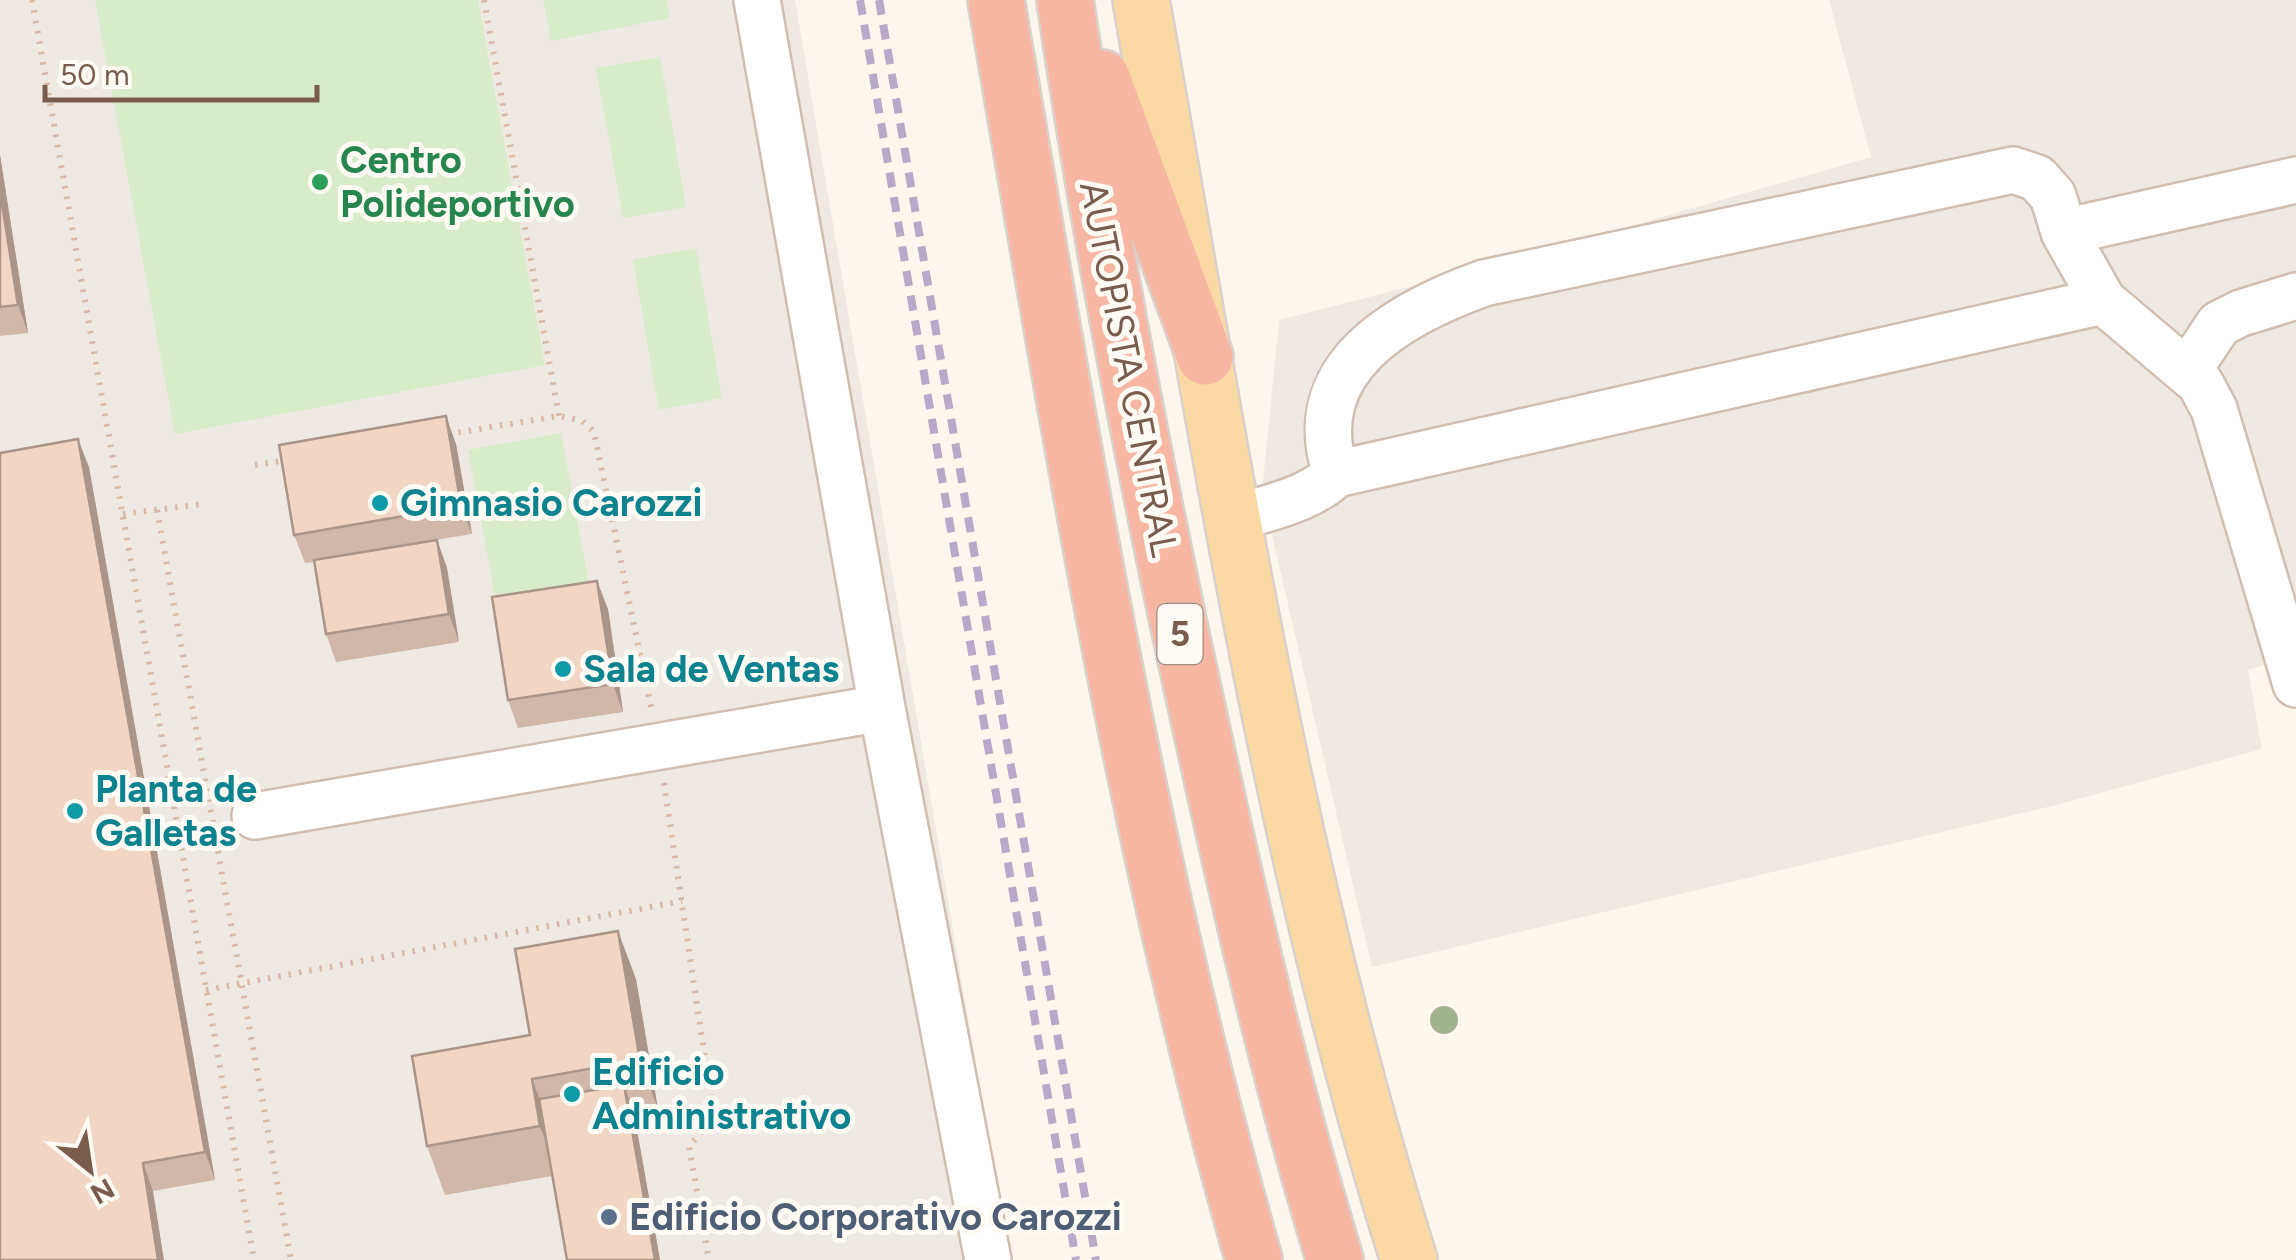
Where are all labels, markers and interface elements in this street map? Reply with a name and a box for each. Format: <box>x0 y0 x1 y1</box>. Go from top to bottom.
scale bar <box>45 40 318 102</box>
text: 50 m <box>60 56 129 93</box>
place label: Centro Polideportivo <box>340 137 575 227</box>
marker: Centro Polideportivo <box>309 171 331 193</box>
street label: AUTOPISTA CENTRAL <box>1070 177 1188 561</box>
place label: Gimnasio Carozzi <box>400 480 702 526</box>
marker: Gimnasio Carozzi <box>369 492 391 514</box>
road number: 5 <box>1158 604 1202 664</box>
place label: Sala de Ventas <box>583 646 839 692</box>
marker: Sala de Ventas <box>552 658 574 680</box>
place label: Planta de Galletas <box>95 766 257 856</box>
marker: Planta de Galletas <box>64 800 86 822</box>
place label: Edificio Administrativo <box>592 1049 851 1139</box>
marker: Edificio Administrativo <box>561 1083 583 1105</box>
north arrow <box>40 1120 140 1220</box>
text: N <box>85 1172 120 1212</box>
place label: Edificio Corporativo Carozzi <box>629 1194 1122 1240</box>
marker: Edificio Corporativo Carozzi <box>598 1206 620 1228</box>

